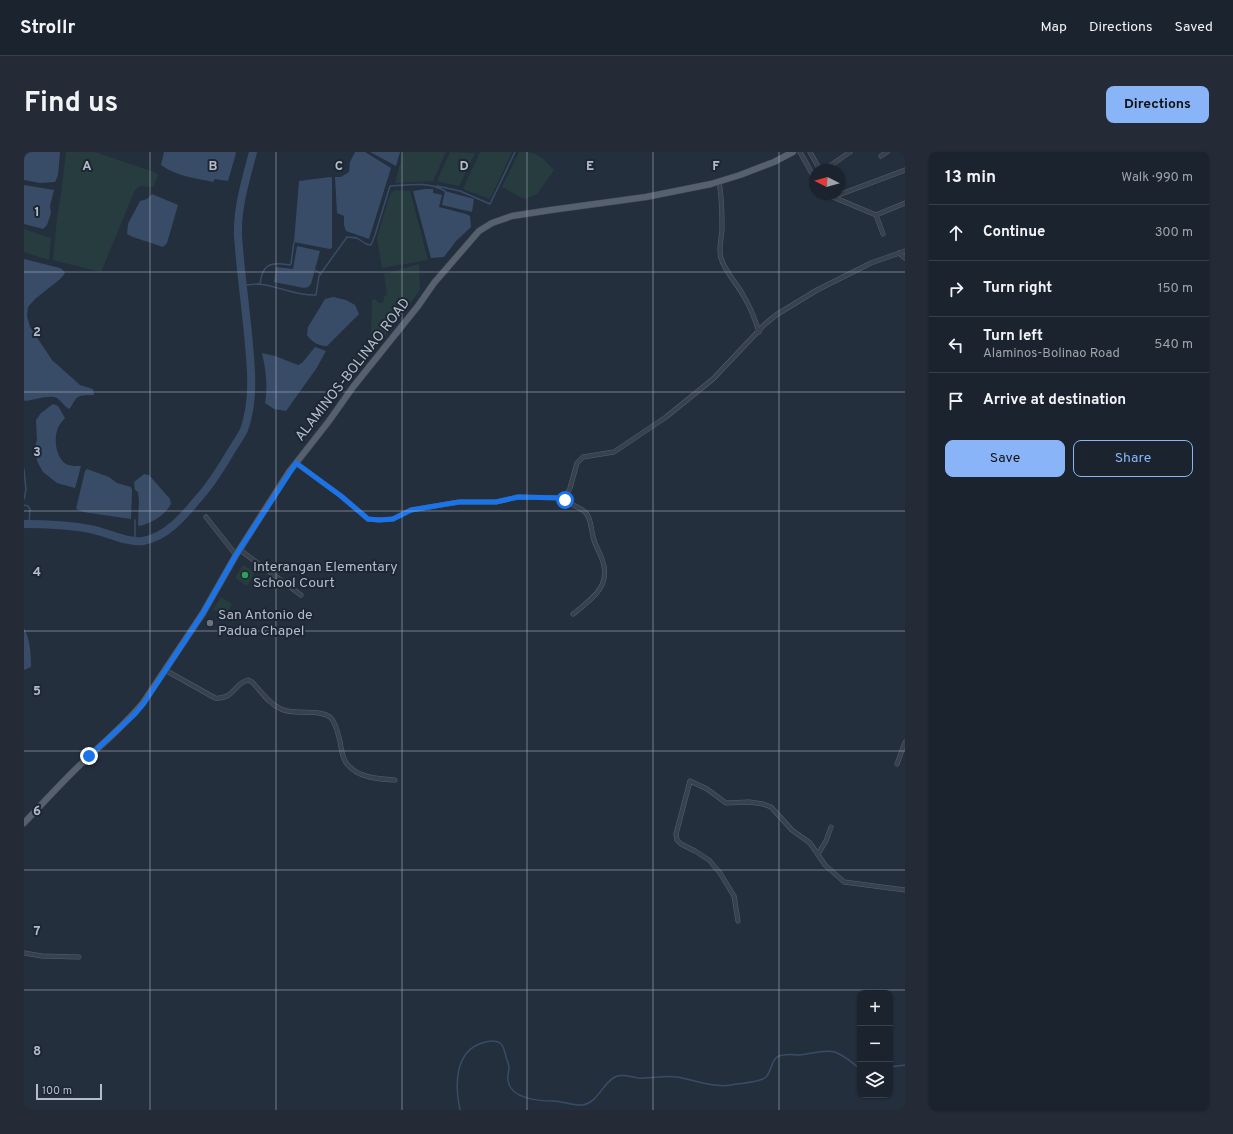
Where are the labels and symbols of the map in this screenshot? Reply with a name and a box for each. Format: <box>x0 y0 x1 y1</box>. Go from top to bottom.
text: A <box>82 159 92 175</box>
text: B <box>209 159 218 175</box>
text: C <box>335 159 343 175</box>
text: D <box>459 159 469 175</box>
text: E <box>586 159 594 175</box>
text: F <box>712 159 720 175</box>
north arrow <box>809 164 845 200</box>
text: 1 <box>34 205 40 221</box>
street label: ALAMINOS-BOLINAO ROAD <box>292 295 414 445</box>
text: 2 <box>33 325 41 341</box>
text: 3 <box>33 445 41 461</box>
route start <box>556 491 574 509</box>
place label: Interangan Elementary School Court <box>253 559 398 592</box>
text: 4 <box>33 565 41 581</box>
marker: Interangan Elementary School Court <box>240 570 250 580</box>
place label: San Antonio de Padua Chapel <box>218 607 313 640</box>
marker: San Antonio de Padua Chapel <box>205 618 215 628</box>
text: 5 <box>33 684 41 700</box>
route end <box>80 747 98 765</box>
text: 6 <box>33 804 41 820</box>
text: 7 <box>34 924 41 940</box>
text: 8 <box>33 1044 41 1060</box>
scale bar <box>36 1082 102 1101</box>

